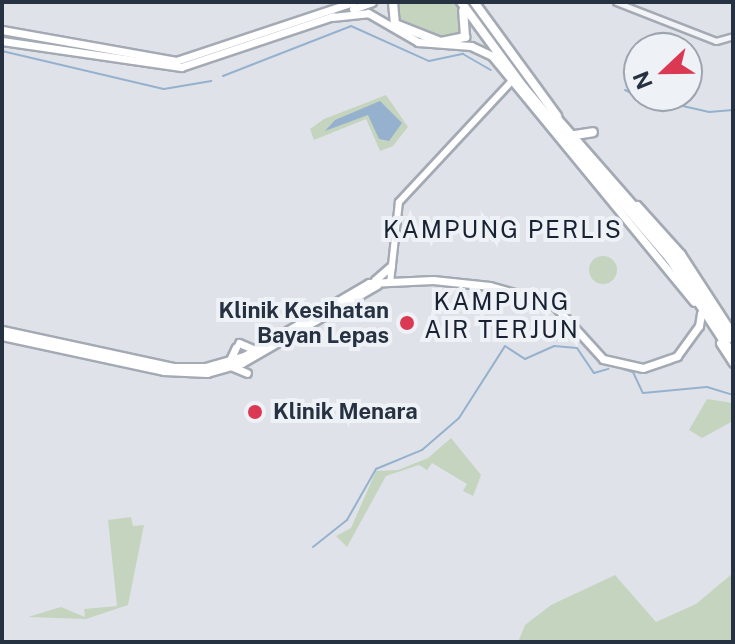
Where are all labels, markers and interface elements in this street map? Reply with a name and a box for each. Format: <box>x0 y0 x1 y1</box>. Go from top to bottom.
north arrow <box>623 32 703 112</box>
text: N <box>627 67 658 93</box>
district label: KAMPUNG PERLIS <box>383 216 623 244</box>
district label: KAMPUNG AIR TERJUN <box>424 288 580 344</box>
place label: Klinik Kesihatan Bayan Lepas <box>219 297 389 348</box>
marker: Klinik Kesihatan Bayan Lepas <box>396 312 418 334</box>
place label: Klinik Menara <box>273 399 418 425</box>
marker: Klinik Menara <box>244 401 266 423</box>

